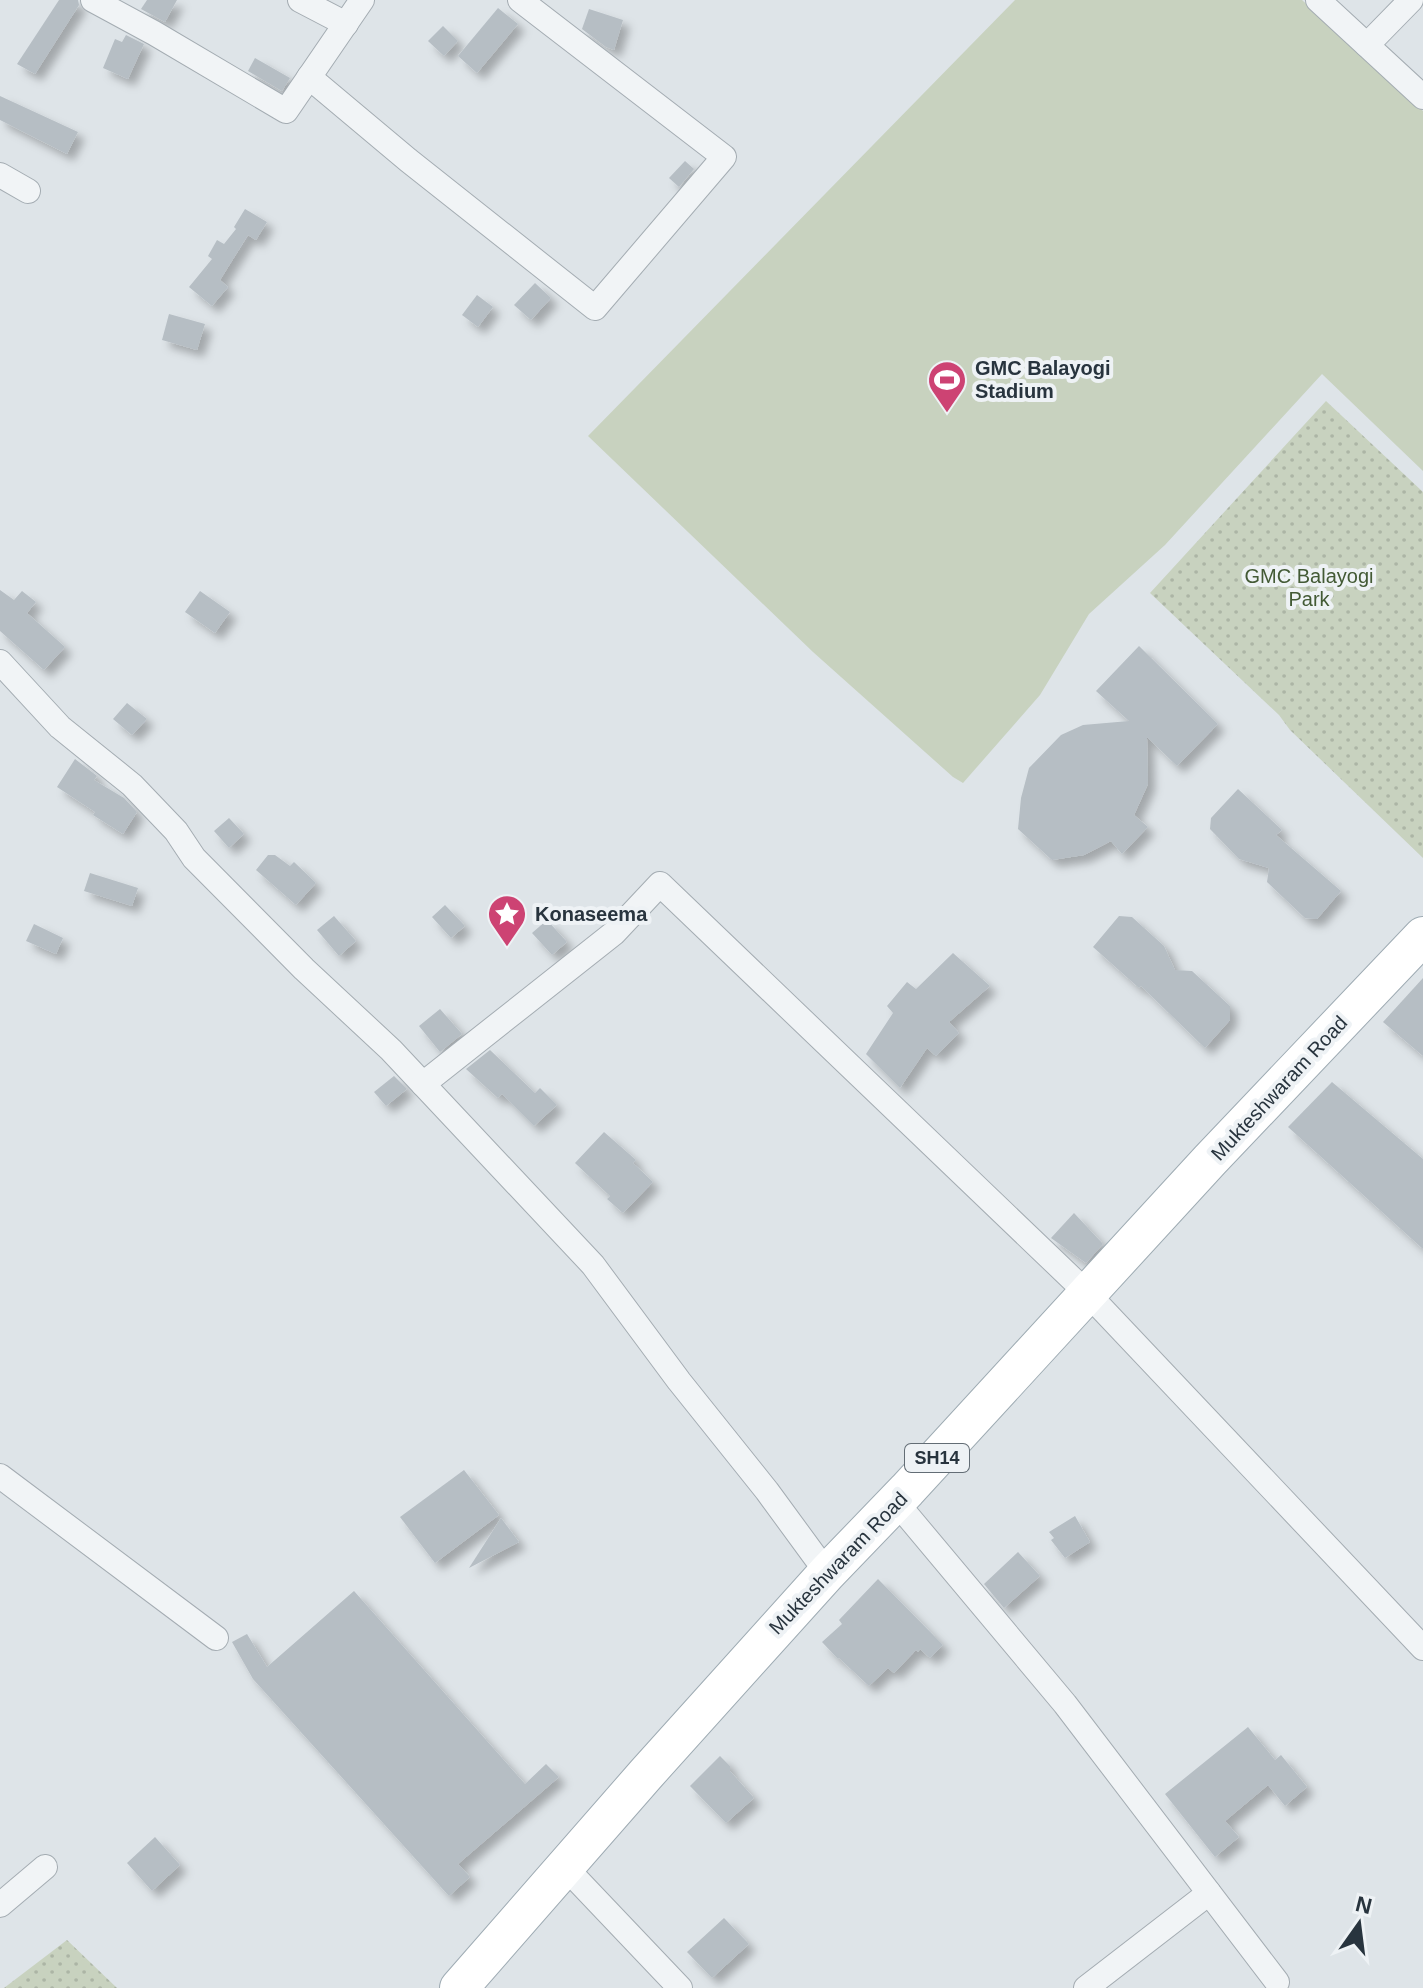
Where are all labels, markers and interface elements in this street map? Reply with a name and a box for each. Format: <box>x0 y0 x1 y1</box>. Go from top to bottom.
place label: GMC Balayogi Stadium <box>975 357 1111 402</box>
sports icon: GMC Balayogi Stadium <box>926 359 968 414</box>
park label: GMC Balayogi Park <box>1245 565 1373 610</box>
place icon: Konaseema <box>486 893 528 948</box>
place label: Konaseema <box>535 903 648 925</box>
street label: Mukteshwaram Road <box>1207 1011 1351 1165</box>
road number: SH14 <box>905 1444 969 1472</box>
street label: Mukteshwaram Road <box>764 1487 912 1639</box>
north arrow <box>1319 1884 1399 1964</box>
text: N <box>1353 1891 1374 1919</box>

